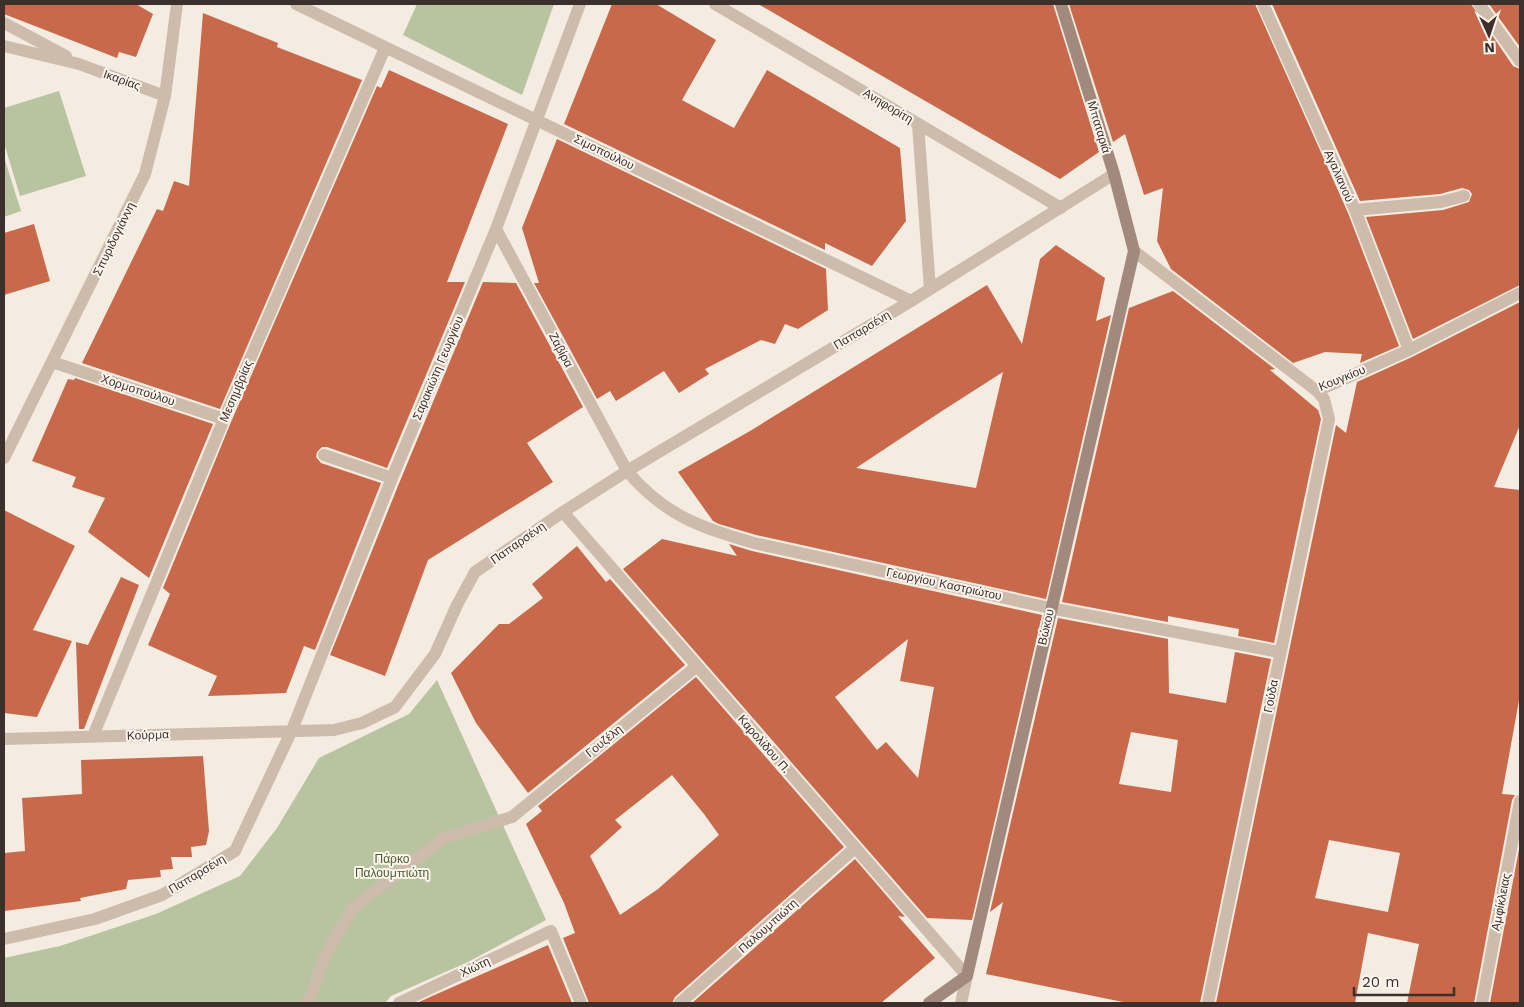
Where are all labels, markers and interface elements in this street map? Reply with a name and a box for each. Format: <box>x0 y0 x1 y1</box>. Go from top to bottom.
north arrow <box>1464 10 1514 60</box>
text: N <box>1484 40 1495 56</box>
street label: Ικαρίας <box>102 67 143 93</box>
street label: Ανηφορίτη <box>860 86 916 126</box>
street label: Μπαταριά <box>1084 99 1114 155</box>
street label: Σιμοπούλου <box>572 131 636 173</box>
street label: Αγαλιανού <box>1321 148 1357 204</box>
street label: Σπυριδογιάννη <box>90 200 138 278</box>
street label: Παπαρσένη <box>831 308 893 352</box>
street label: Σαρακιώτη Γεωργίου <box>410 314 466 422</box>
street label: Ζαβίρα <box>546 330 576 370</box>
street label: Μεσημβρίας <box>217 358 255 424</box>
street label: Κουγκίου <box>1317 362 1367 394</box>
street label: Χορμοπούλου <box>99 371 177 409</box>
street label: Παπαρσένη <box>488 519 548 567</box>
street label: Γεωργίου Καστριώτου <box>885 565 1003 603</box>
street label: Βώκου <box>1035 608 1057 646</box>
street label: Γούδα <box>1261 678 1281 714</box>
street label: Καρολίδου Π. <box>735 712 793 776</box>
street label: Γουζέλη <box>583 722 625 760</box>
street label: Κούρμα <box>127 727 169 743</box>
street label: Παπαρσένη <box>166 852 228 896</box>
park label: Πάρκο Παλουμπιώτη <box>355 852 429 880</box>
street label: Αμφίκλειας <box>1489 872 1514 932</box>
street label: Παλουμπιώτη <box>736 896 800 956</box>
street label: Χιώτη <box>458 954 492 980</box>
scale bar <box>1354 964 1454 996</box>
text: 20 m <box>1362 973 1400 991</box>

